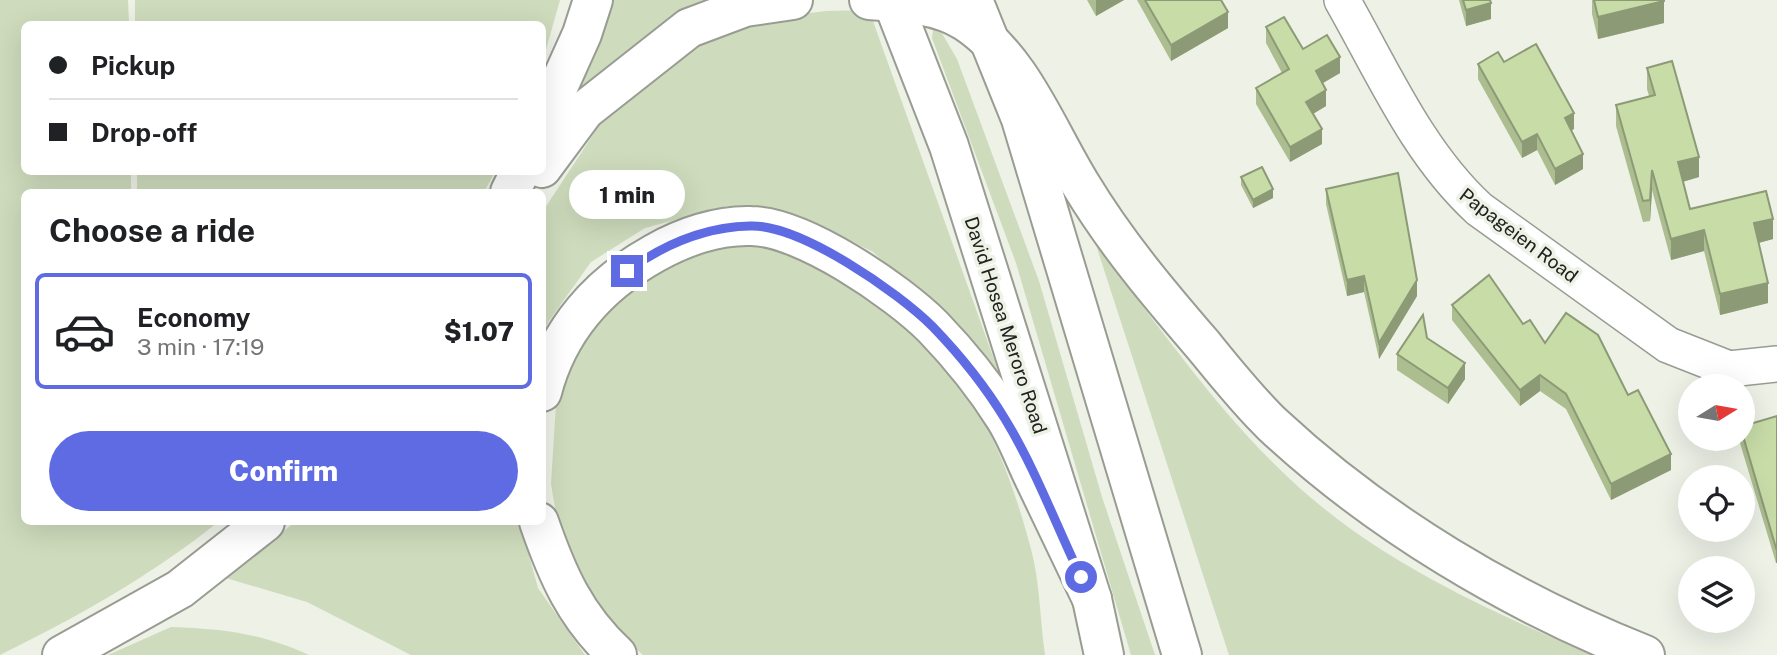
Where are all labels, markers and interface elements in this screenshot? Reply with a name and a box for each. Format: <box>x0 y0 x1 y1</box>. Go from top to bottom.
text: Pickup <box>91 50 175 81</box>
text: Drop-off <box>91 117 197 148</box>
callout: 1 min <box>569 170 685 218</box>
text: 1 min <box>599 181 655 208</box>
street label: Papageien Road <box>1456 183 1582 287</box>
text: Choose a ride <box>49 212 255 249</box>
street label: David Hosea Meroro Road <box>960 214 1052 436</box>
route end <box>611 255 643 287</box>
icon: car <box>53 300 116 363</box>
text: Economy <box>137 302 250 333</box>
text: $1.07 <box>444 316 514 347</box>
text: 3 min · 17:19 <box>137 333 264 360</box>
north arrow <box>1678 374 1755 452</box>
map controls <box>1678 374 1755 633</box>
button: Confirm <box>49 431 518 511</box>
button: locate <box>1678 465 1755 542</box>
button: layers <box>1678 556 1755 633</box>
route start <box>1065 561 1097 593</box>

